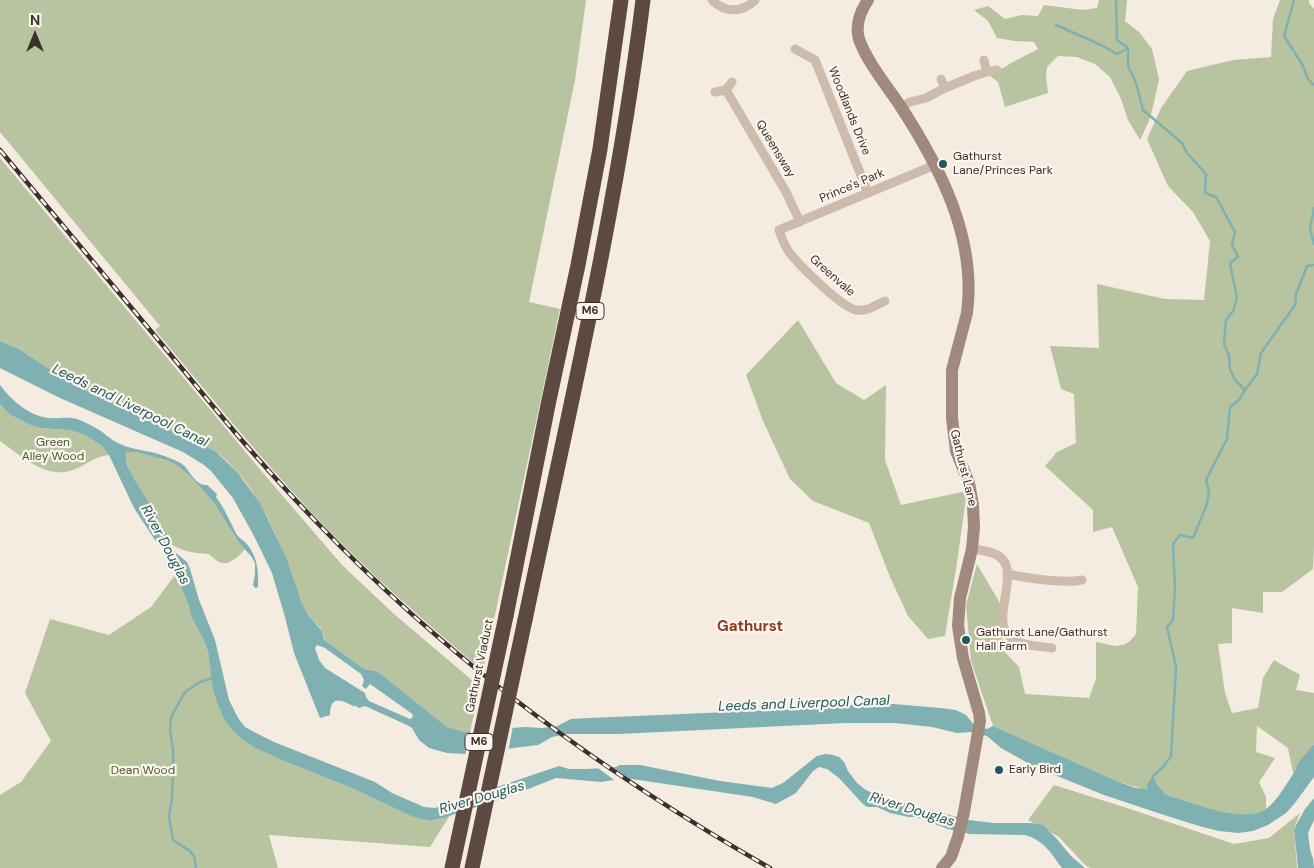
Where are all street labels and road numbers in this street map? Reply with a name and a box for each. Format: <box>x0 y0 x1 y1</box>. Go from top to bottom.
street label: Woodlands Drive <box>825 65 873 157</box>
street label: Queensway <box>752 118 798 180</box>
street label: Prince's Park <box>817 166 887 206</box>
street label: Greenvale <box>806 252 858 300</box>
road number: M6 <box>576 302 604 320</box>
street label: Gathurst Lane <box>947 428 979 508</box>
street label: Gathurst Viaduct <box>463 618 497 714</box>
road number: M6 <box>465 734 493 750</box>

